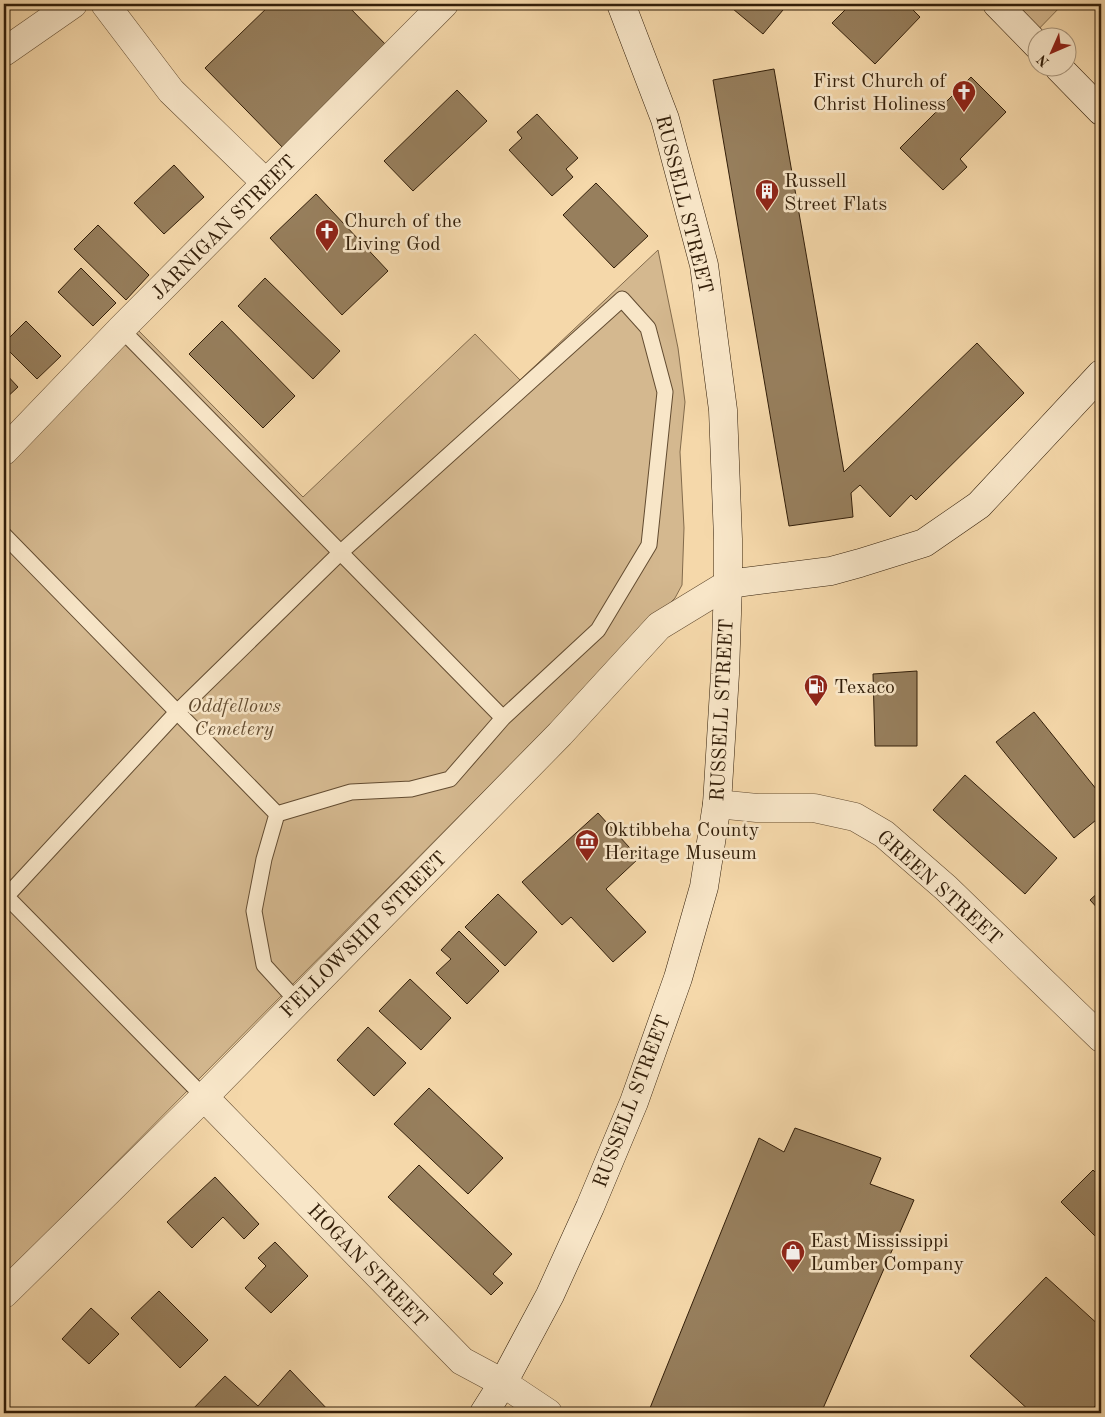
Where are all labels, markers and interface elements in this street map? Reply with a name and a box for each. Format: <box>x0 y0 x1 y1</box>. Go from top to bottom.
north arrow <box>1028 28 1078 78</box>
text: N <box>1035 52 1052 69</box>
place label: First Church of Christ Holiness <box>813 72 947 115</box>
church icon: First Church of Christ Holiness <box>951 79 977 113</box>
street label: RUSSELL STREET <box>651 113 715 296</box>
street label: JARNIGAN STREET <box>148 152 301 305</box>
place label: Russell Street Flats <box>784 172 887 215</box>
building icon: Russell Street Flats <box>754 178 780 212</box>
place label: Church of the Living God <box>344 212 462 255</box>
church icon: Church of the Living God <box>314 218 340 252</box>
street label: RUSSELL STREET <box>708 618 738 802</box>
fuel station icon: Texaco <box>803 673 829 707</box>
place label: Texaco <box>834 678 895 698</box>
park label: Oddfellows Cemetery <box>187 697 281 740</box>
place label: Oktibbeha County Heritage Museum <box>604 821 760 864</box>
street label: GREEN STREET <box>872 827 1005 950</box>
museum icon: Oktibbeha County Heritage Museum <box>574 828 600 862</box>
street label: FELLOWSHIP STREET <box>277 848 451 1022</box>
street label: RUSSELL STREET <box>591 1013 675 1191</box>
street label: HOGAN STREET <box>303 1201 430 1332</box>
place label: East Mississippi Lumber Company <box>810 1232 964 1275</box>
shop icon: East Mississippi Lumber Company <box>780 1239 806 1273</box>

